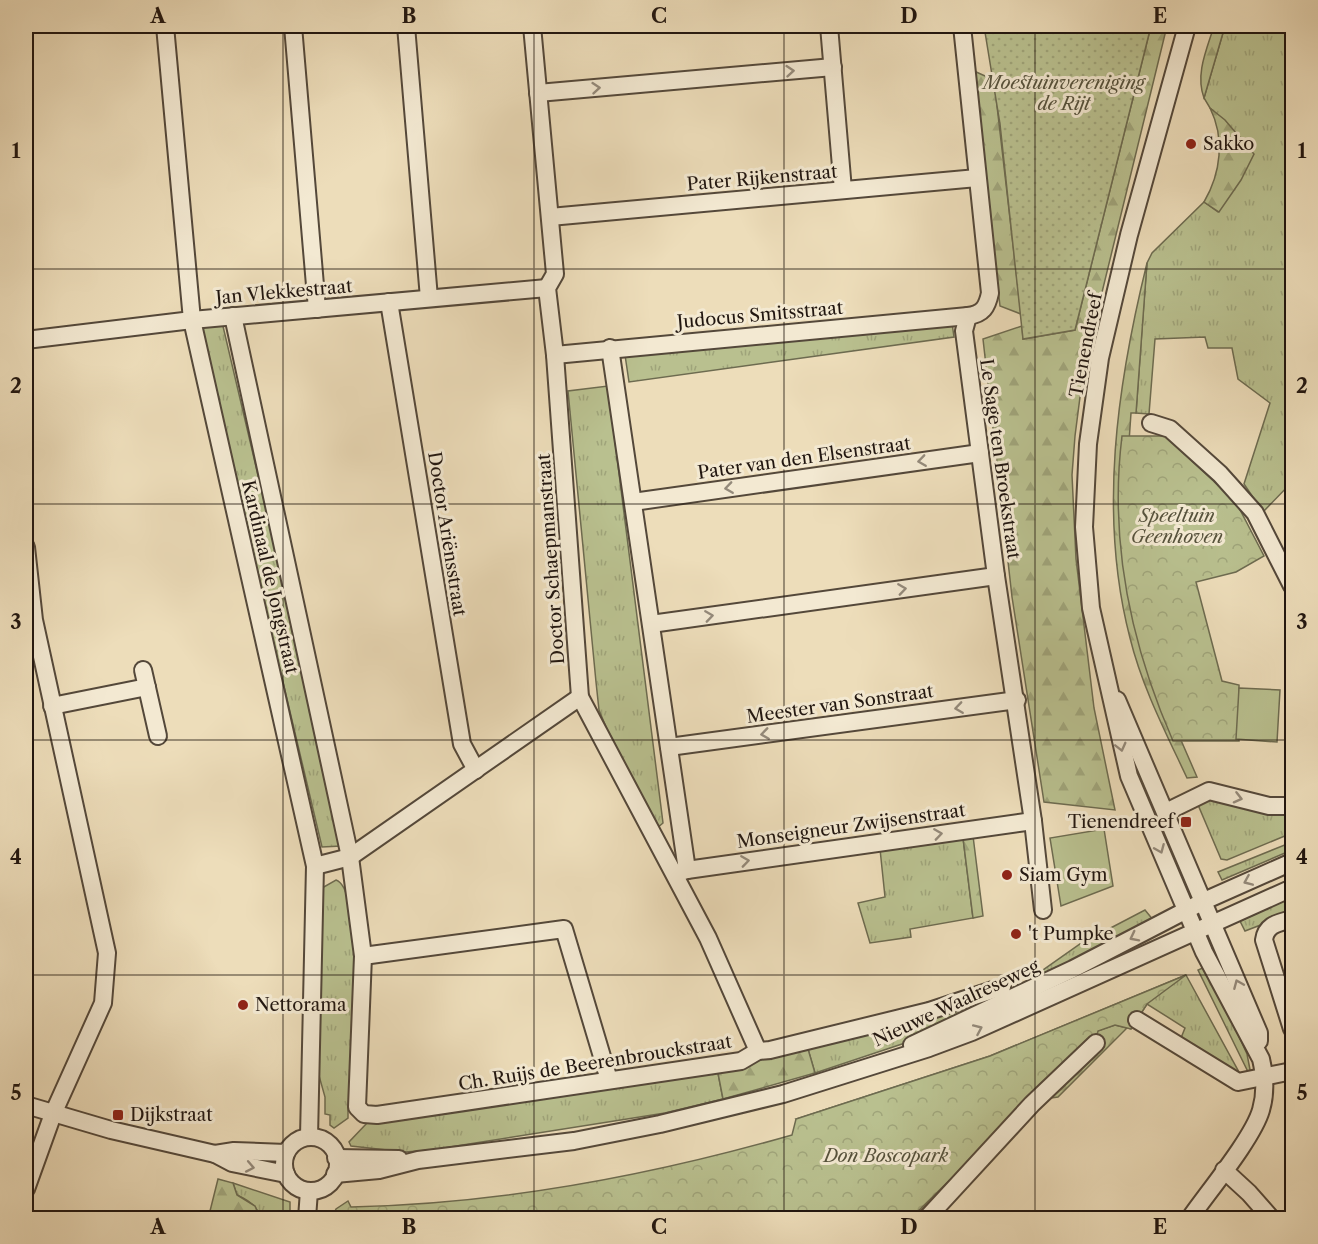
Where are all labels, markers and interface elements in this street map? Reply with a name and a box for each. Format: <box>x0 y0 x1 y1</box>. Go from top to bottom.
text: A <box>149 4 166 28</box>
text: B <box>402 4 417 28</box>
text: C <box>651 4 667 28</box>
text: D <box>900 4 918 28</box>
text: E <box>1153 4 1167 28</box>
one-way arrow <box>786 65 795 78</box>
park label: Moestuinvereniging de Rijt <box>981 72 1147 115</box>
one-way arrow <box>592 82 601 95</box>
place label: Sakko <box>1203 133 1254 155</box>
marker: Sakko <box>1184 137 1198 151</box>
text: 1 <box>12 139 21 163</box>
text: 1 <box>1298 139 1307 163</box>
street label: Pater Rijkenstraat <box>686 160 839 196</box>
street label: Jan Vlekkestraat <box>212 275 354 309</box>
street label: Tienendreef <box>1065 288 1107 399</box>
street label: Judocus Smitsstraat <box>673 297 845 333</box>
street label: Le Sage ten Broekstraat <box>975 357 1025 561</box>
text: 2 <box>10 374 22 398</box>
text: 2 <box>1296 374 1308 398</box>
street label: Pater van den Elsenstraat <box>696 432 913 484</box>
street label: Doctor Ariënsstraat <box>423 450 471 618</box>
street label: Doctor Schaepmanstraat <box>533 452 569 665</box>
one-way arrow <box>918 455 927 467</box>
street label: Kardinaal de Jongstraat <box>237 478 303 677</box>
one-way arrow <box>725 482 734 494</box>
park label: Speeltuin Geenhoven <box>1131 505 1223 548</box>
one-way arrow <box>897 584 906 596</box>
text: 3 <box>10 610 22 634</box>
one-way arrow <box>704 610 713 622</box>
text: 3 <box>1296 610 1308 634</box>
street label: Meester van Sonstraat <box>745 680 935 728</box>
one-way arrow <box>954 701 963 713</box>
one-way arrow <box>761 727 770 739</box>
one-way arrow <box>1114 742 1127 752</box>
one-way arrow <box>1232 791 1242 803</box>
street label: Monseigneur Zwijsenstraat <box>735 799 967 853</box>
place label: Tienendreef <box>1068 811 1177 833</box>
marker: Tienendreef <box>1179 815 1193 829</box>
one-way arrow <box>933 828 943 840</box>
one-way arrow <box>1153 843 1165 854</box>
text: 4 <box>10 845 22 869</box>
text: 4 <box>1296 845 1308 869</box>
one-way arrow <box>740 856 750 868</box>
place label: Siam Gym <box>1019 864 1108 886</box>
marker: Siam Gym <box>1000 868 1014 882</box>
one-way arrow <box>1243 874 1254 886</box>
place label: 't Pumpke <box>1028 923 1114 945</box>
marker: 't Pumpke <box>1009 927 1023 941</box>
one-way arrow <box>1130 930 1140 941</box>
street label: Nieuwe Waalreseweg <box>869 955 1043 1051</box>
one-way arrow <box>1233 980 1245 991</box>
place label: Nettorama <box>255 994 347 1016</box>
marker: Nettorama <box>236 998 250 1012</box>
one-way arrow <box>972 1024 983 1036</box>
street label: Ch. Ruijs de Beerenbrouckstraat <box>457 1030 734 1095</box>
text: 5 <box>10 1081 22 1105</box>
text: 5 <box>1296 1081 1308 1105</box>
place label: Dijkstraat <box>130 1104 213 1126</box>
marker: Dijkstraat <box>111 1108 125 1122</box>
park label: Don Boscopark <box>822 1145 949 1167</box>
one-way arrow <box>244 1160 254 1173</box>
text: A <box>149 1215 166 1239</box>
text: B <box>402 1215 417 1239</box>
text: C <box>651 1215 667 1239</box>
text: D <box>900 1215 918 1239</box>
text: E <box>1153 1215 1167 1239</box>

